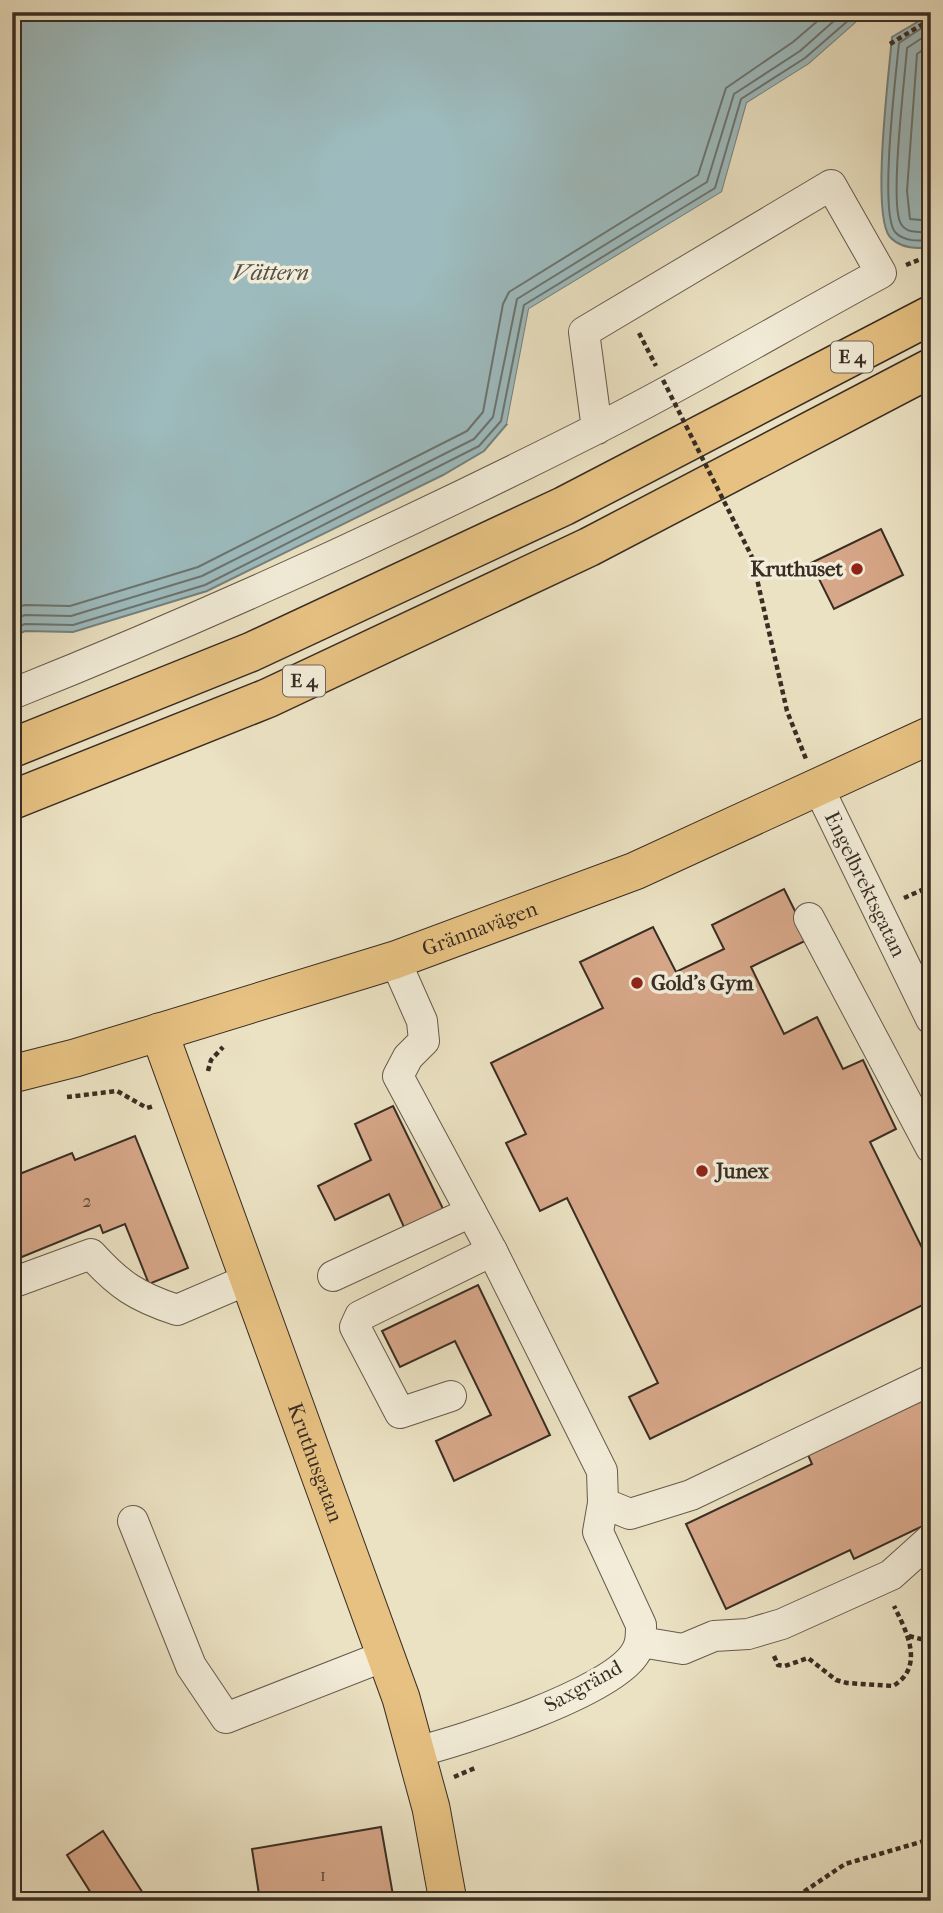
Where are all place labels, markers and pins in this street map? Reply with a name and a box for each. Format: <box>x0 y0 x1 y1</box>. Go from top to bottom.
place label: Kruthuset <box>750 557 843 581</box>
marker: Kruthuset <box>849 561 865 577</box>
place label: Gold's Gym <box>651 971 754 995</box>
marker: Gold's Gym <box>629 975 645 991</box>
place label: Junex <box>714 1159 770 1183</box>
marker: Junex <box>694 1163 710 1179</box>

